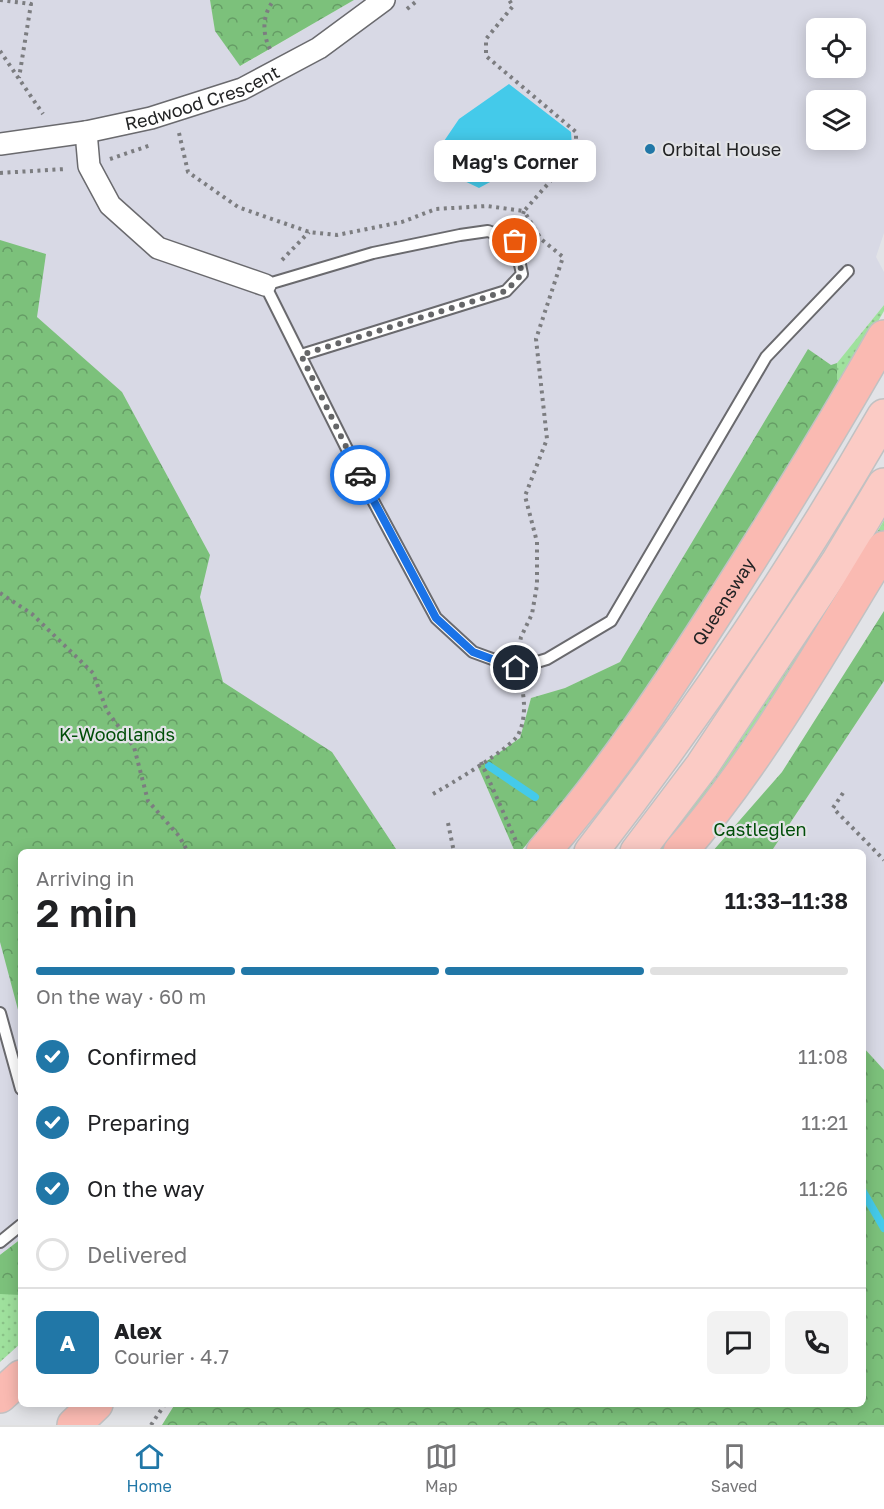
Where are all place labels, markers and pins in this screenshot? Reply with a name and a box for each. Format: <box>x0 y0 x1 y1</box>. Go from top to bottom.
place label: Orbital House <box>662 138 781 160</box>
callout: Mag's Corner <box>434 139 596 181</box>
marker: Orbital House <box>643 142 657 156</box>
pin <box>489 215 540 266</box>
pin <box>490 642 541 693</box>

